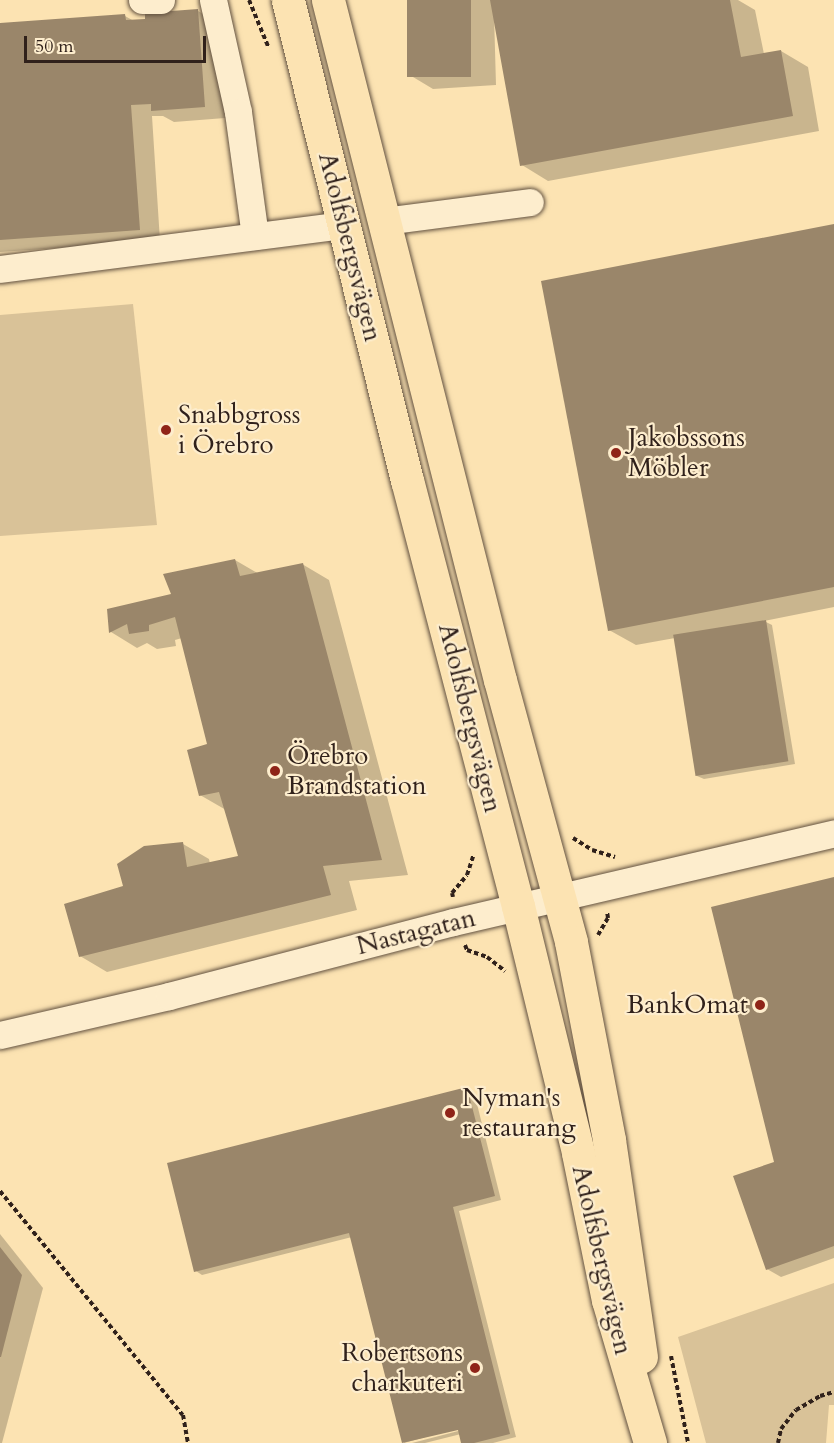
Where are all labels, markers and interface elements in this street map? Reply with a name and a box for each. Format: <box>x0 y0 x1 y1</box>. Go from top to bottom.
scale bar <box>27 24 208 62</box>
text: 50 m <box>35 34 74 59</box>
street label: Adolfsbergsvägen <box>311 149 389 345</box>
place label: Snabbgross i Örebro <box>178 399 300 460</box>
place label: Jakobssons Möbler <box>628 422 745 484</box>
marker: Snabbgross i Örebro <box>159 423 173 437</box>
marker: Jakobssons Möbler <box>609 446 623 460</box>
street label: Adolfsbergsvägen <box>431 620 509 816</box>
place label: Örebro Brandstation <box>287 740 427 802</box>
marker: Örebro Brandstation <box>268 764 282 778</box>
street label: Nastagatan <box>353 902 479 962</box>
place label: BankOmat <box>626 989 748 1021</box>
marker: BankOmat <box>753 998 767 1012</box>
place label: Nyman's restaurang <box>462 1082 576 1144</box>
marker: Nyman's restaurang <box>443 1106 457 1120</box>
street label: Adolfsbergsvägen <box>565 1162 639 1358</box>
place label: Robertsons charkuteri <box>341 1337 463 1398</box>
marker: Robertsons charkuteri <box>468 1361 482 1375</box>

